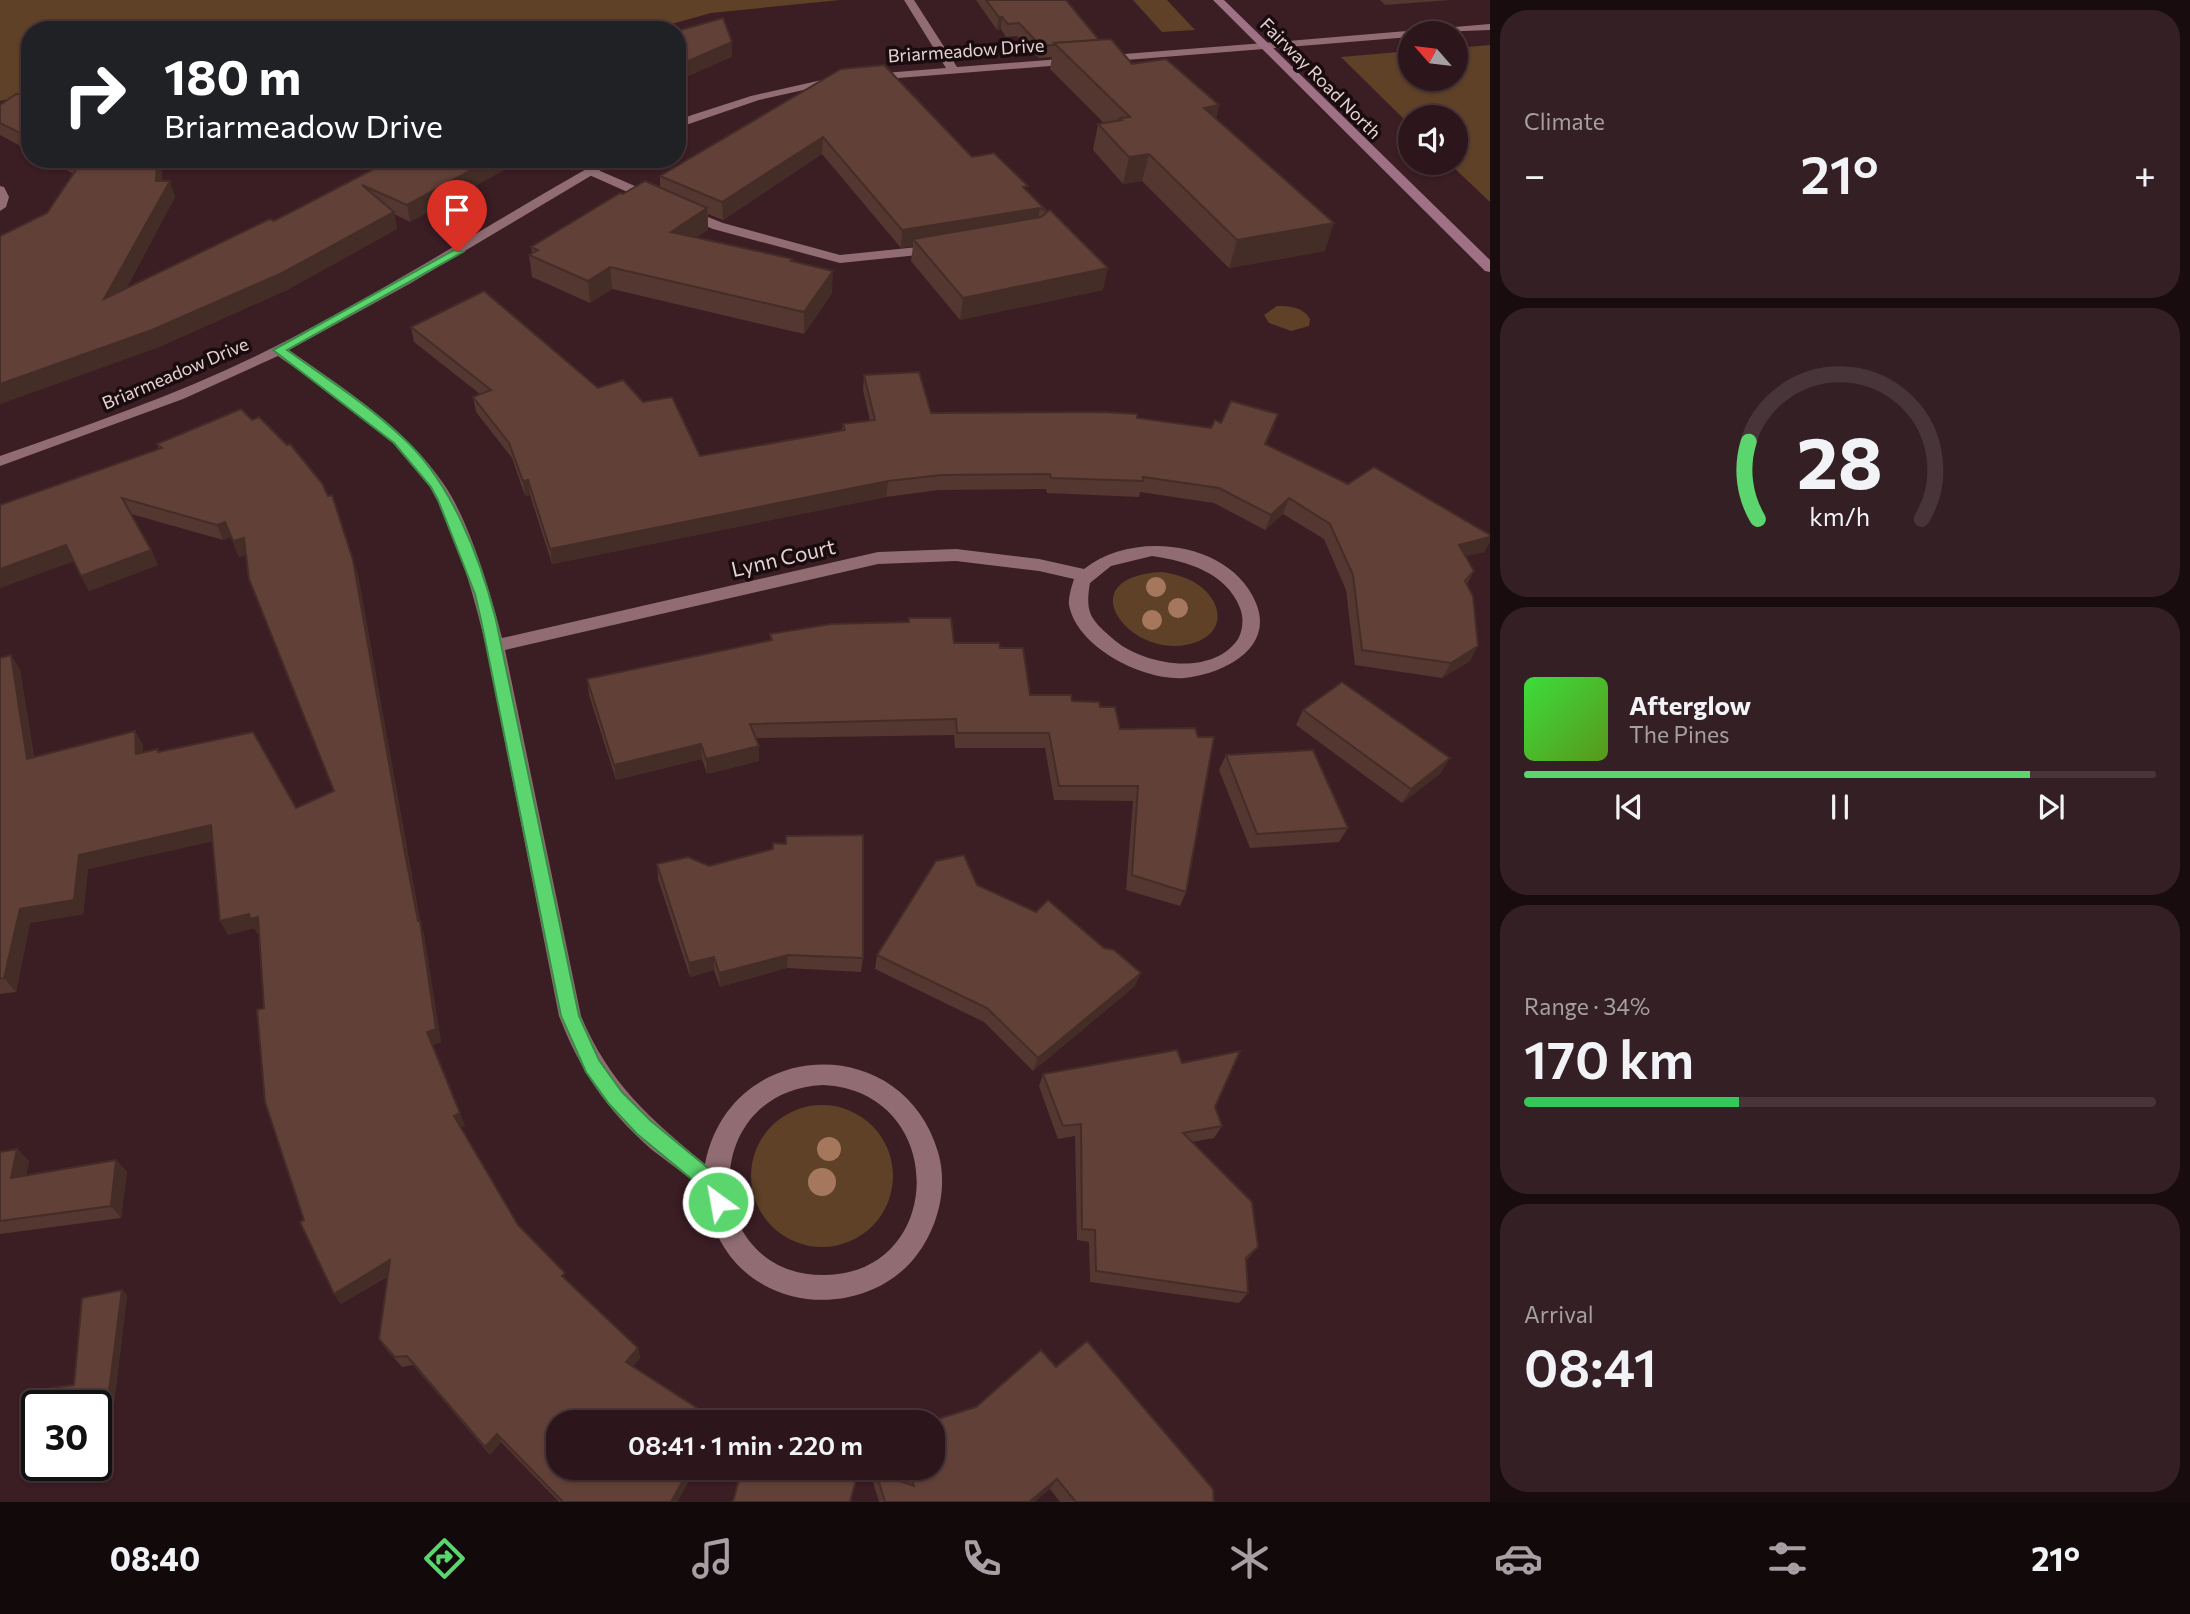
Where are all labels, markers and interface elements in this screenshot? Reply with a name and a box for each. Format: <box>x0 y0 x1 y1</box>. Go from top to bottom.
street label: Fairway Road North <box>1256 13 1386 143</box>
north arrow <box>1398 21 1468 91</box>
map controls <box>1398 21 1468 175</box>
street label: Briarmeadow Drive <box>887 34 1045 66</box>
text: 180 m <box>164 45 301 105</box>
icon: right <box>49 49 140 140</box>
text: Briarmeadow Drive <box>164 105 443 145</box>
button: sound <box>1398 105 1468 175</box>
text: Climate <box>1524 107 1605 135</box>
text: 21° <box>1800 141 1879 205</box>
text: − <box>1524 150 1546 197</box>
text: + <box>2134 150 2156 197</box>
pin <box>427 180 487 252</box>
icon: arrive <box>438 191 476 229</box>
street label: Briarmeadow Drive <box>99 332 251 414</box>
text: 28 <box>1797 415 1883 504</box>
text: km/h <box>1810 500 1870 530</box>
street label: Lynn Court <box>729 533 837 581</box>
text: Afterglow <box>1629 689 1751 720</box>
text: The Pines <box>1629 720 1730 748</box>
icon: previous <box>1610 788 1648 826</box>
icon: pause <box>1821 788 1859 826</box>
icon: next <box>2032 788 2070 826</box>
text: Range · 34% <box>1524 992 1650 1020</box>
text: 170 km <box>1524 1026 1694 1090</box>
position arrow <box>681 1165 755 1239</box>
text: Arrival <box>1524 1300 1594 1328</box>
text: 08:41 <box>1524 1334 1657 1398</box>
speed limit sign: 30 <box>21 1390 112 1481</box>
text: 08:41 · 1 min · 220 m <box>628 1429 863 1460</box>
icon: directions <box>420 1534 469 1583</box>
icon: music <box>688 1534 737 1583</box>
icon: phone <box>957 1534 1006 1583</box>
icon: climate <box>1225 1534 1274 1583</box>
icon: car <box>1494 1534 1543 1583</box>
icon: filters <box>1763 1534 1812 1583</box>
text: 08:40 <box>110 1538 200 1578</box>
text: 21° <box>2031 1538 2080 1578</box>

